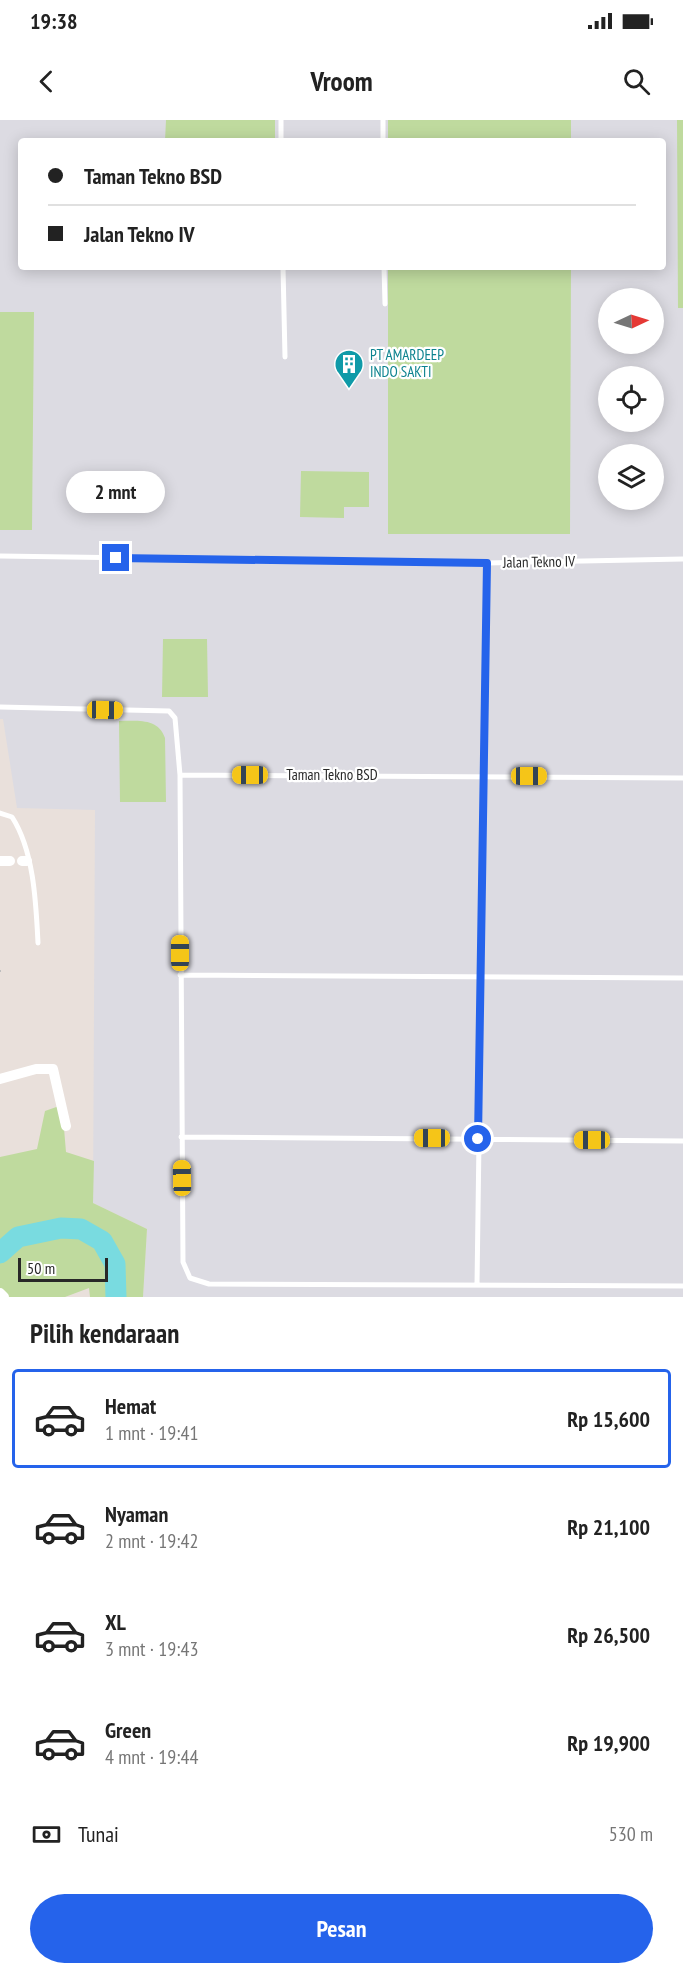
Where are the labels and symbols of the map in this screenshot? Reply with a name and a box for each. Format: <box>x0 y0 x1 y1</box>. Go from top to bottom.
north arrow <box>598 288 664 354</box>
place label: PT AMARDEEP INDO SAKTI <box>370 345 444 381</box>
building icon: PT AMARDEEP INDO SAKTI <box>333 348 365 390</box>
callout: 2 mnt <box>66 471 166 513</box>
route end <box>102 544 129 571</box>
street label: Jalan Tekno IV <box>502 551 575 572</box>
car <box>87 701 123 719</box>
street label: Taman Tekno BSD <box>286 765 378 784</box>
car <box>232 766 268 784</box>
car <box>511 767 547 785</box>
car <box>171 935 189 971</box>
route start <box>464 1125 491 1152</box>
car <box>414 1129 450 1147</box>
car <box>574 1131 610 1149</box>
car <box>173 1160 191 1196</box>
scale bar <box>18 1255 108 1282</box>

